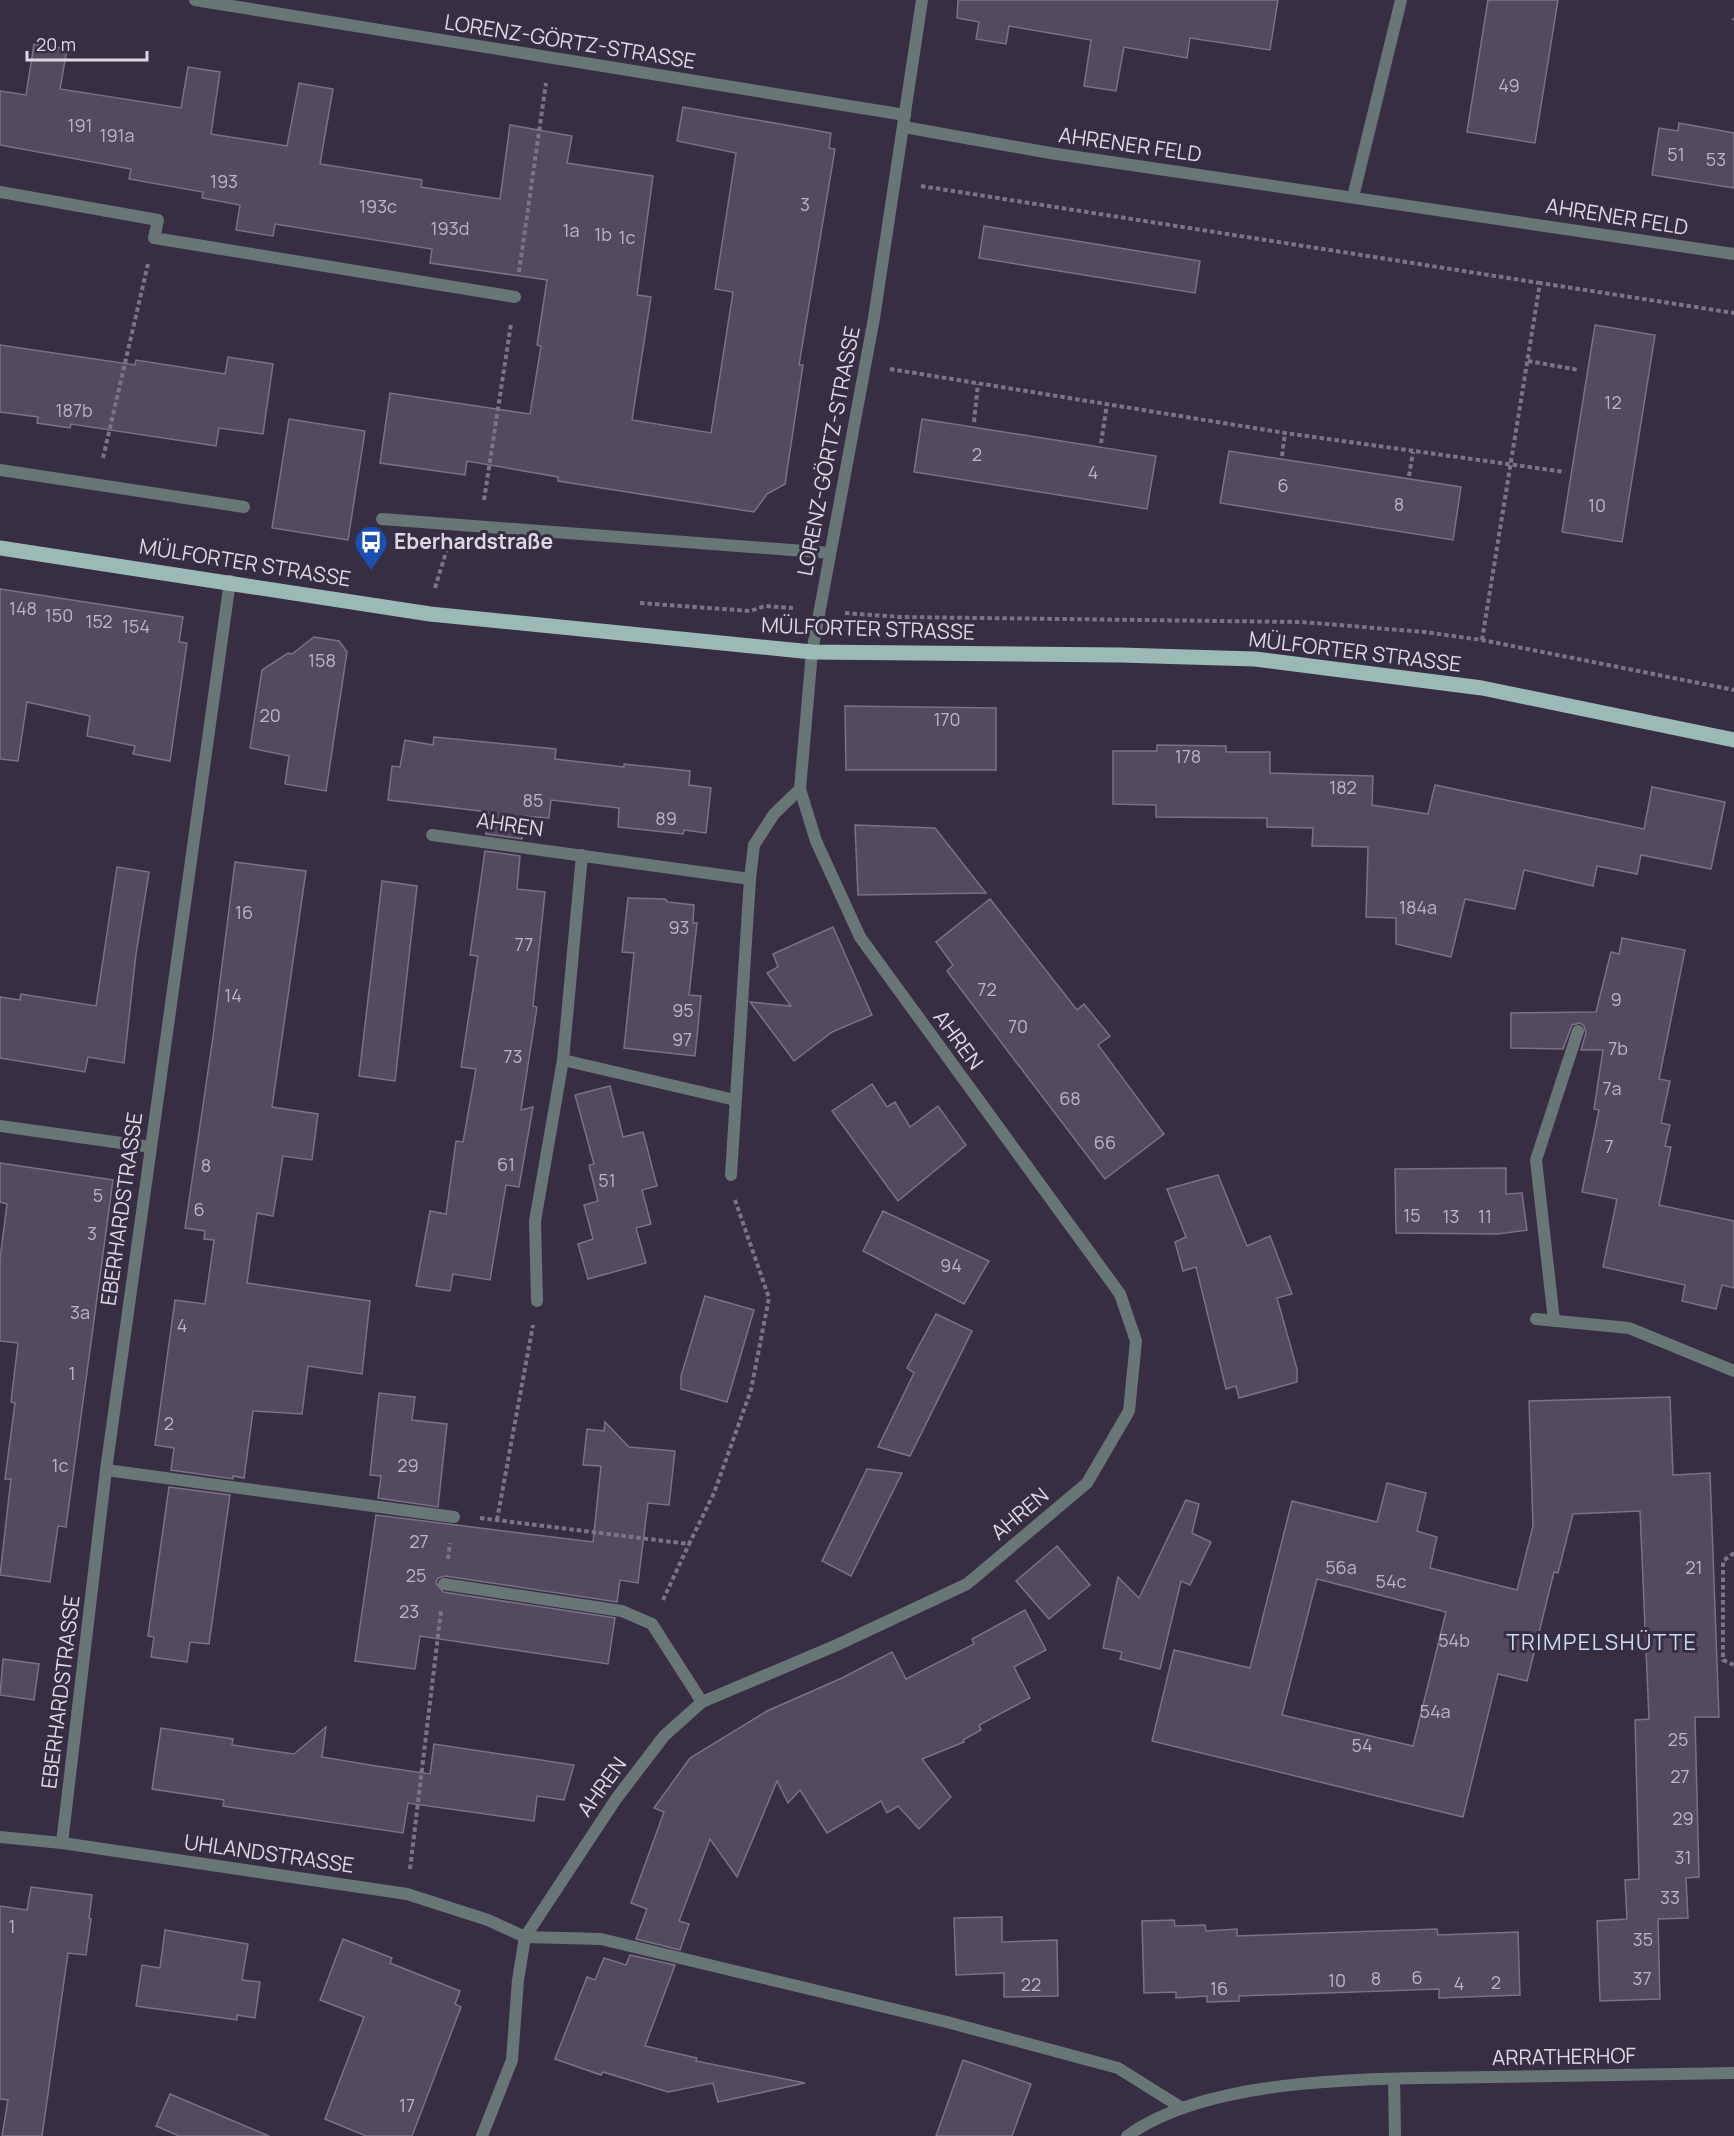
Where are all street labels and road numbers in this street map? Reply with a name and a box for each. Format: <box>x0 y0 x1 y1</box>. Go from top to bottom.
street label: LORENZ-GÖRTZ-STRASSE <box>443 7 698 75</box>
street label: AHRENER FELD <box>1057 120 1203 168</box>
street label: AHRENER FELD <box>1544 191 1690 241</box>
street label: LORENZ-GÖRTZ-STRASSE <box>790 323 866 578</box>
street label: MÜLFORTER STRASSE <box>137 531 353 593</box>
street label: MÜLFORTER STRASSE <box>761 610 975 646</box>
street label: MÜLFORTER STRASSE <box>1247 624 1463 678</box>
street label: AHREN <box>475 805 545 843</box>
street label: AHREN <box>928 1004 990 1075</box>
street label: EBERHARDSTRASSE <box>94 1110 148 1307</box>
street label: AHREN <box>985 1481 1054 1546</box>
street label: EBERHARDSTRASSE <box>34 1593 86 1790</box>
street label: AHREN <box>570 1751 632 1822</box>
street label: UHLANDSTRASSE <box>182 1827 356 1879</box>
street label: ARRATHERHOF <box>1492 2041 1637 2071</box>

